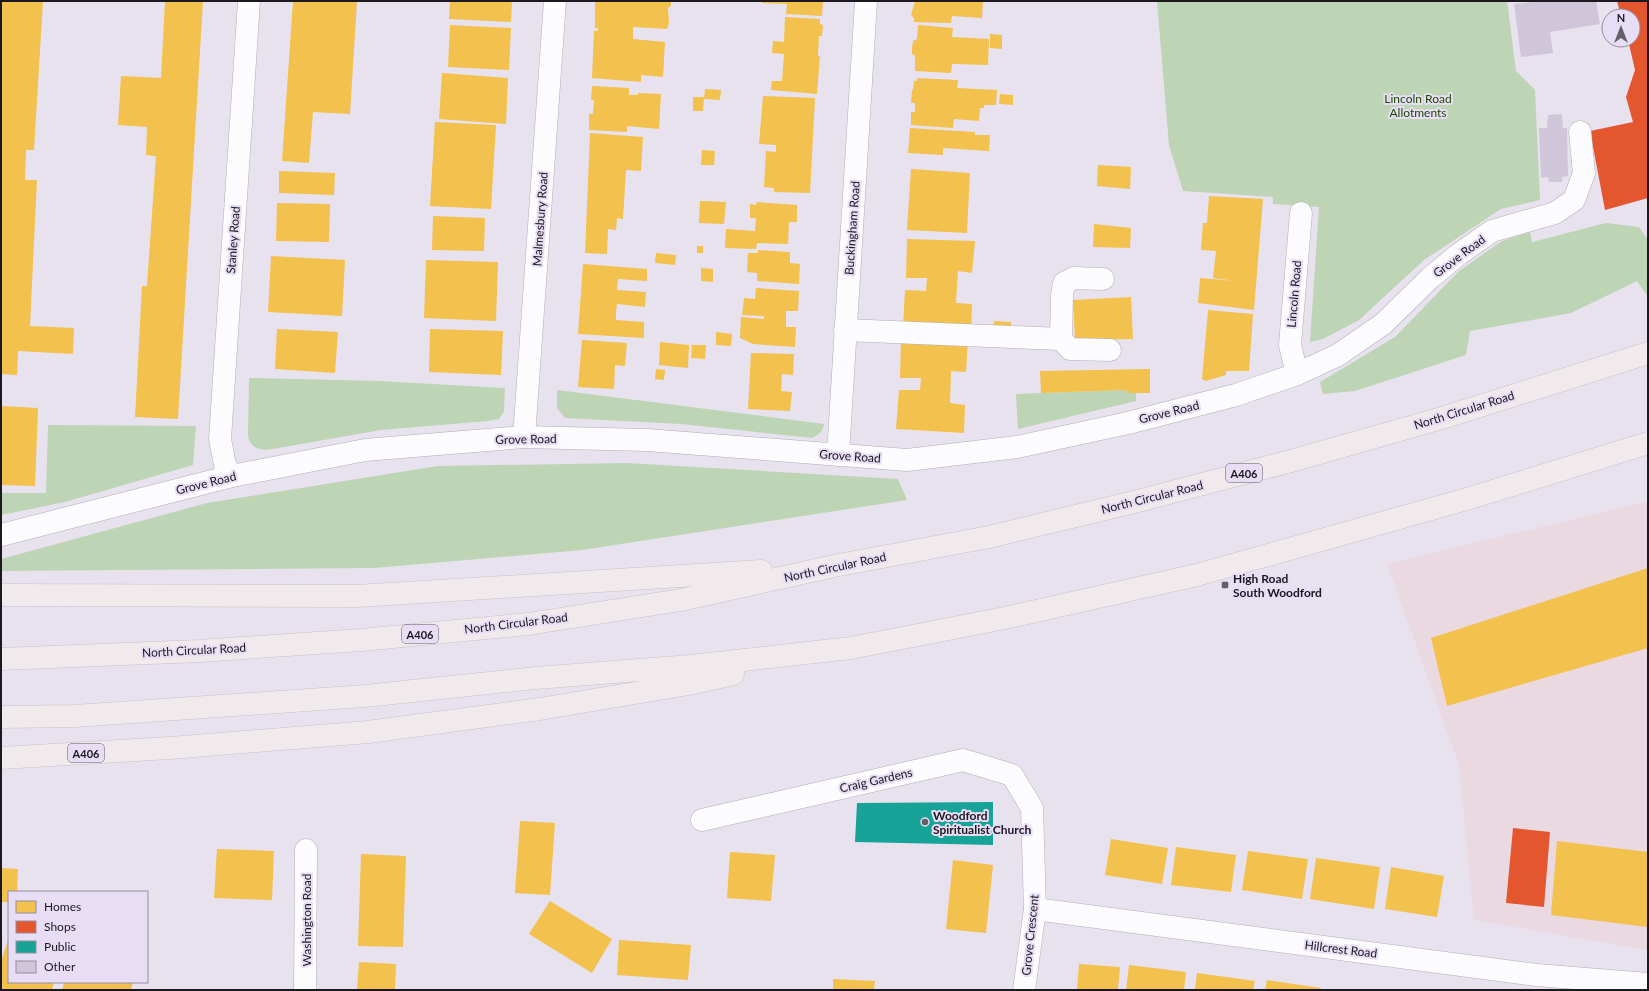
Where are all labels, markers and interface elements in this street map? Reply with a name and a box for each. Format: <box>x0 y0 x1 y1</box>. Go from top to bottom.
north arrow <box>1601 8 1641 48</box>
text: N <box>1617 11 1625 24</box>
park label: Lincoln Road Allotments <box>1384 91 1452 120</box>
street label: Malmesbury Road <box>529 171 551 267</box>
street label: Buckingham Road <box>841 180 863 276</box>
street label: Stanley Road <box>223 206 243 274</box>
street label: Grove Road <box>1430 232 1488 280</box>
street label: Lincoln Road <box>1284 260 1304 328</box>
street label: North Circular Road <box>1412 388 1516 432</box>
street label: Grove Road <box>1137 397 1201 427</box>
street label: Grove Road <box>495 431 557 447</box>
street label: Grove Road <box>819 446 881 466</box>
road number: A406 <box>1226 464 1262 482</box>
street label: Grove Road <box>174 468 238 498</box>
street label: North Circular Road <box>1100 477 1204 517</box>
street label: North Circular Road <box>782 549 888 585</box>
place label: High Road South Woodford <box>1233 571 1322 600</box>
marker: High Road South Woodford <box>1220 580 1230 590</box>
street label: North Circular Road <box>463 609 569 637</box>
road number: A406 <box>402 625 438 643</box>
street label: North Circular Road <box>142 640 246 660</box>
road number: A406 <box>68 744 104 762</box>
street label: Craig Gardens <box>838 764 914 796</box>
place label: Woodford Spiritualist Church <box>933 808 1031 837</box>
marker: Woodford Spiritualist Church <box>920 817 930 827</box>
street label: Washington Road <box>299 874 314 966</box>
legend <box>8 891 148 983</box>
street label: Grove Crescent <box>1018 893 1042 976</box>
text: Homes <box>44 899 81 914</box>
text: Shops <box>44 919 76 934</box>
street label: Hillcrest Road <box>1304 937 1378 961</box>
text: Public <box>44 939 76 954</box>
text: Other <box>44 959 76 974</box>

